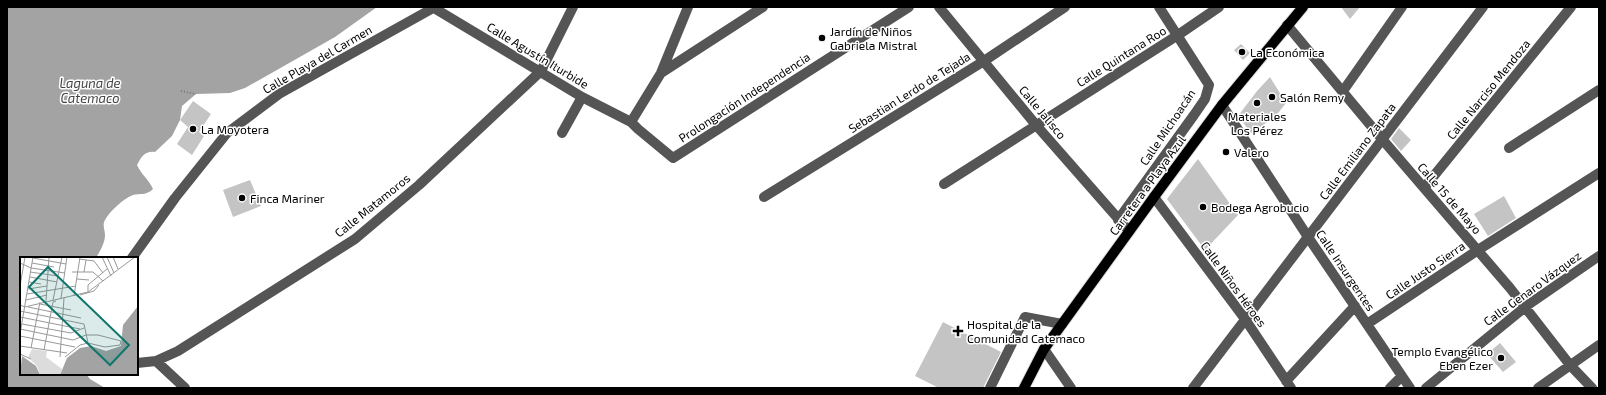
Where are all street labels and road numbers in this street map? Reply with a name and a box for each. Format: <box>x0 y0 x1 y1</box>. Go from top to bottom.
street label: Calle Agustín Iturbide <box>485 19 591 91</box>
street label: Calle Playa del Carmen <box>260 22 374 96</box>
street label: Calle Quintana Roo <box>1074 23 1169 90</box>
street label: Calle Narciso Mendoza <box>1443 36 1533 142</box>
street label: Prolongación Independencia <box>676 49 812 145</box>
street label: Sebastian Lerdo de Tejada <box>846 49 973 136</box>
street label: Calle Jalisco <box>1017 82 1069 142</box>
street label: Calle Michoacán <box>1136 86 1198 168</box>
street label: Calle Emiliano Zapata <box>1316 100 1398 202</box>
street label: Carretera a Playa Azul <box>1106 132 1188 238</box>
street label: Calle 15 de Mayo <box>1415 160 1485 237</box>
street label: Calle Matamoros <box>332 170 412 240</box>
street label: Calle Insurgentes <box>1314 227 1378 313</box>
street label: Calle Justo Sierra <box>1383 238 1467 302</box>
street label: Calle Niños Héroes <box>1198 239 1270 329</box>
street label: Calle Genaro Vázquez <box>1481 248 1583 328</box>

